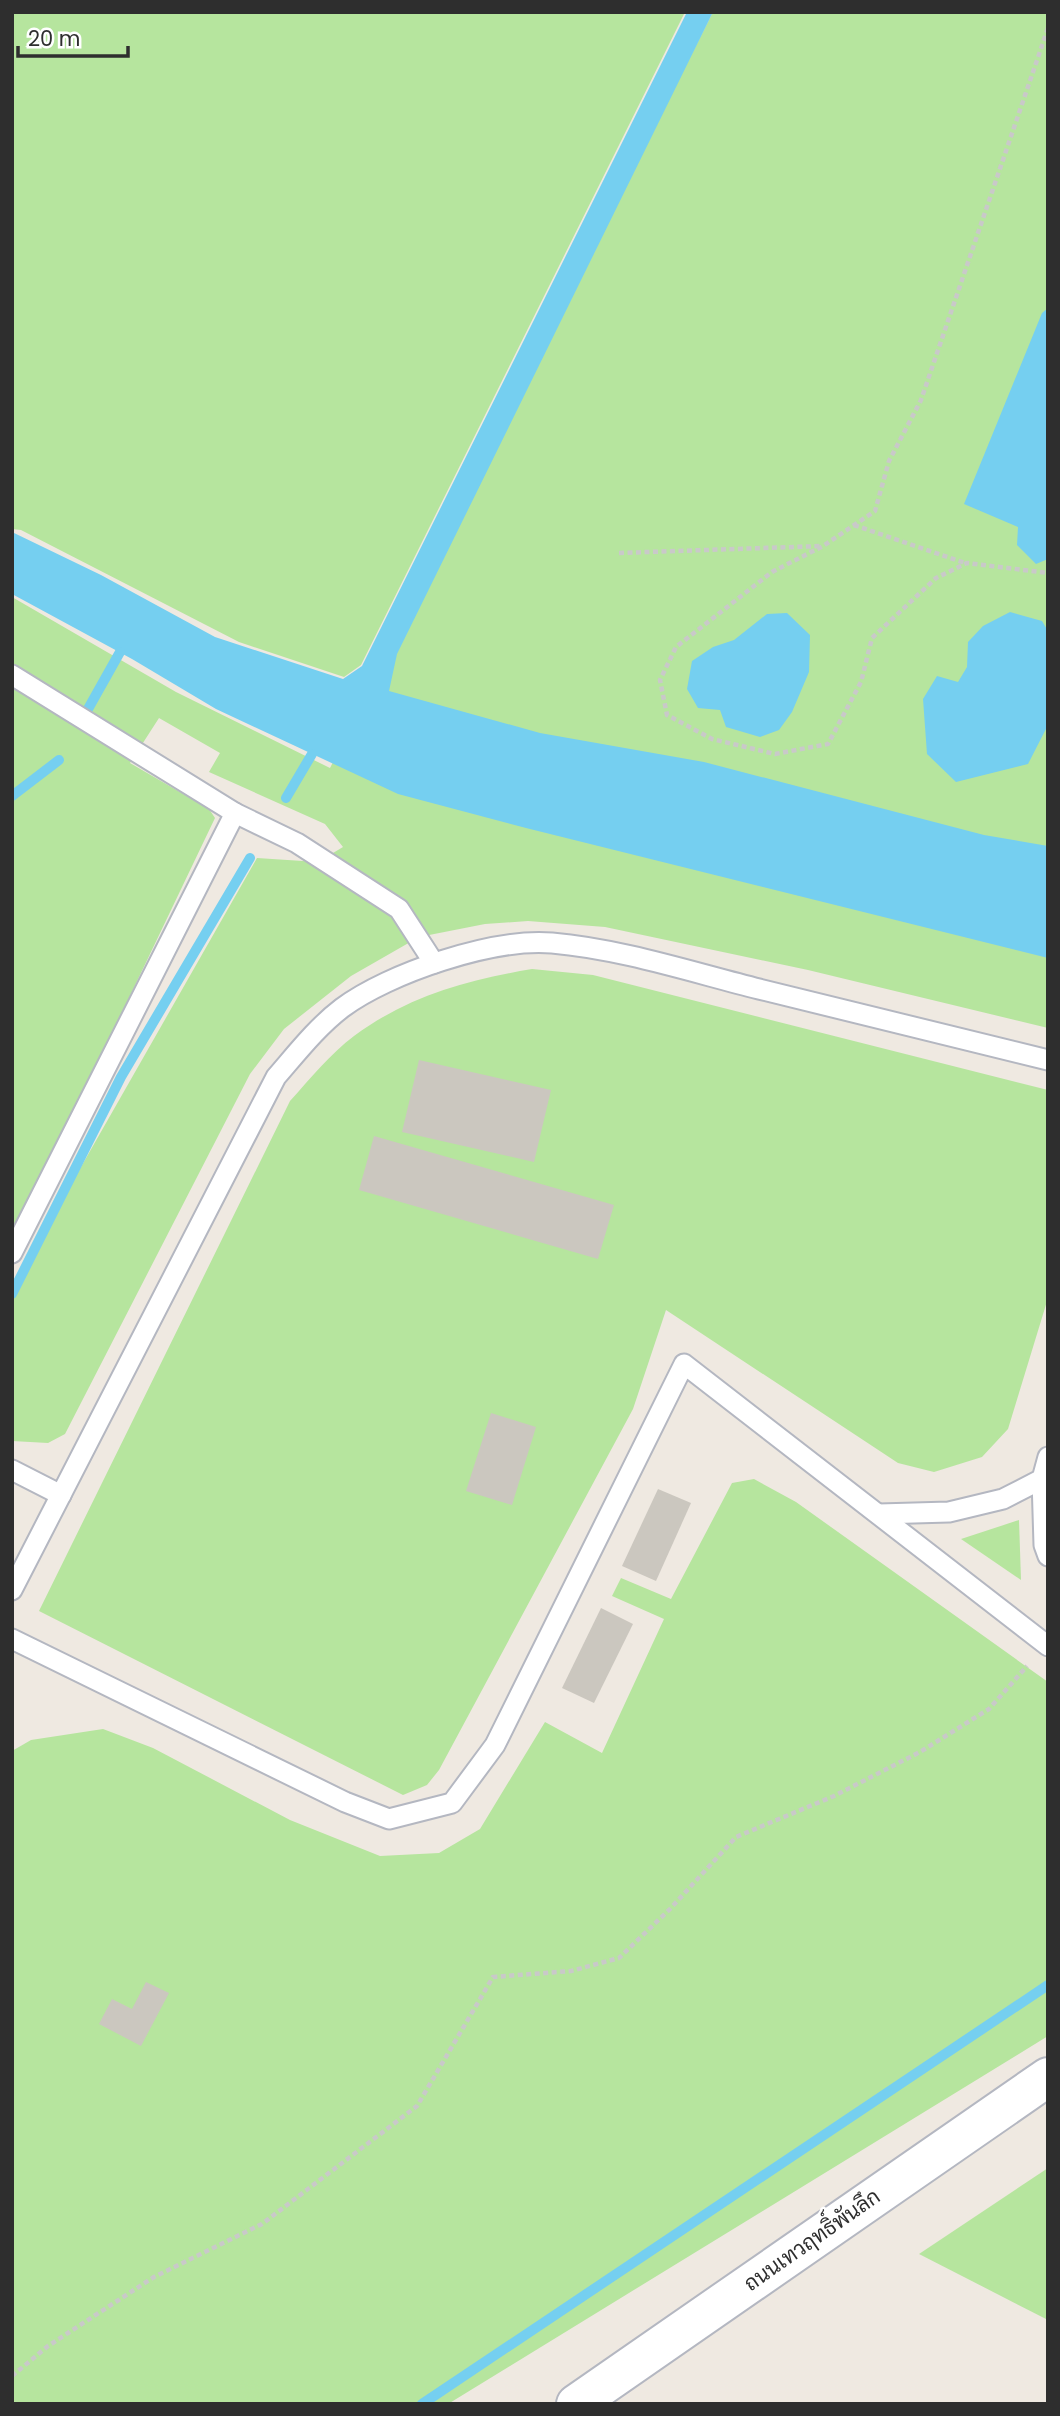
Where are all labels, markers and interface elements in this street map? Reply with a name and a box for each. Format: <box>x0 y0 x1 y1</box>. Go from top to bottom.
scale bar <box>18 14 128 58</box>
text: 20 m <box>28 24 81 53</box>
street label: ถนนเทวฤทธิ์พันลึก <box>735 2178 886 2297</box>

